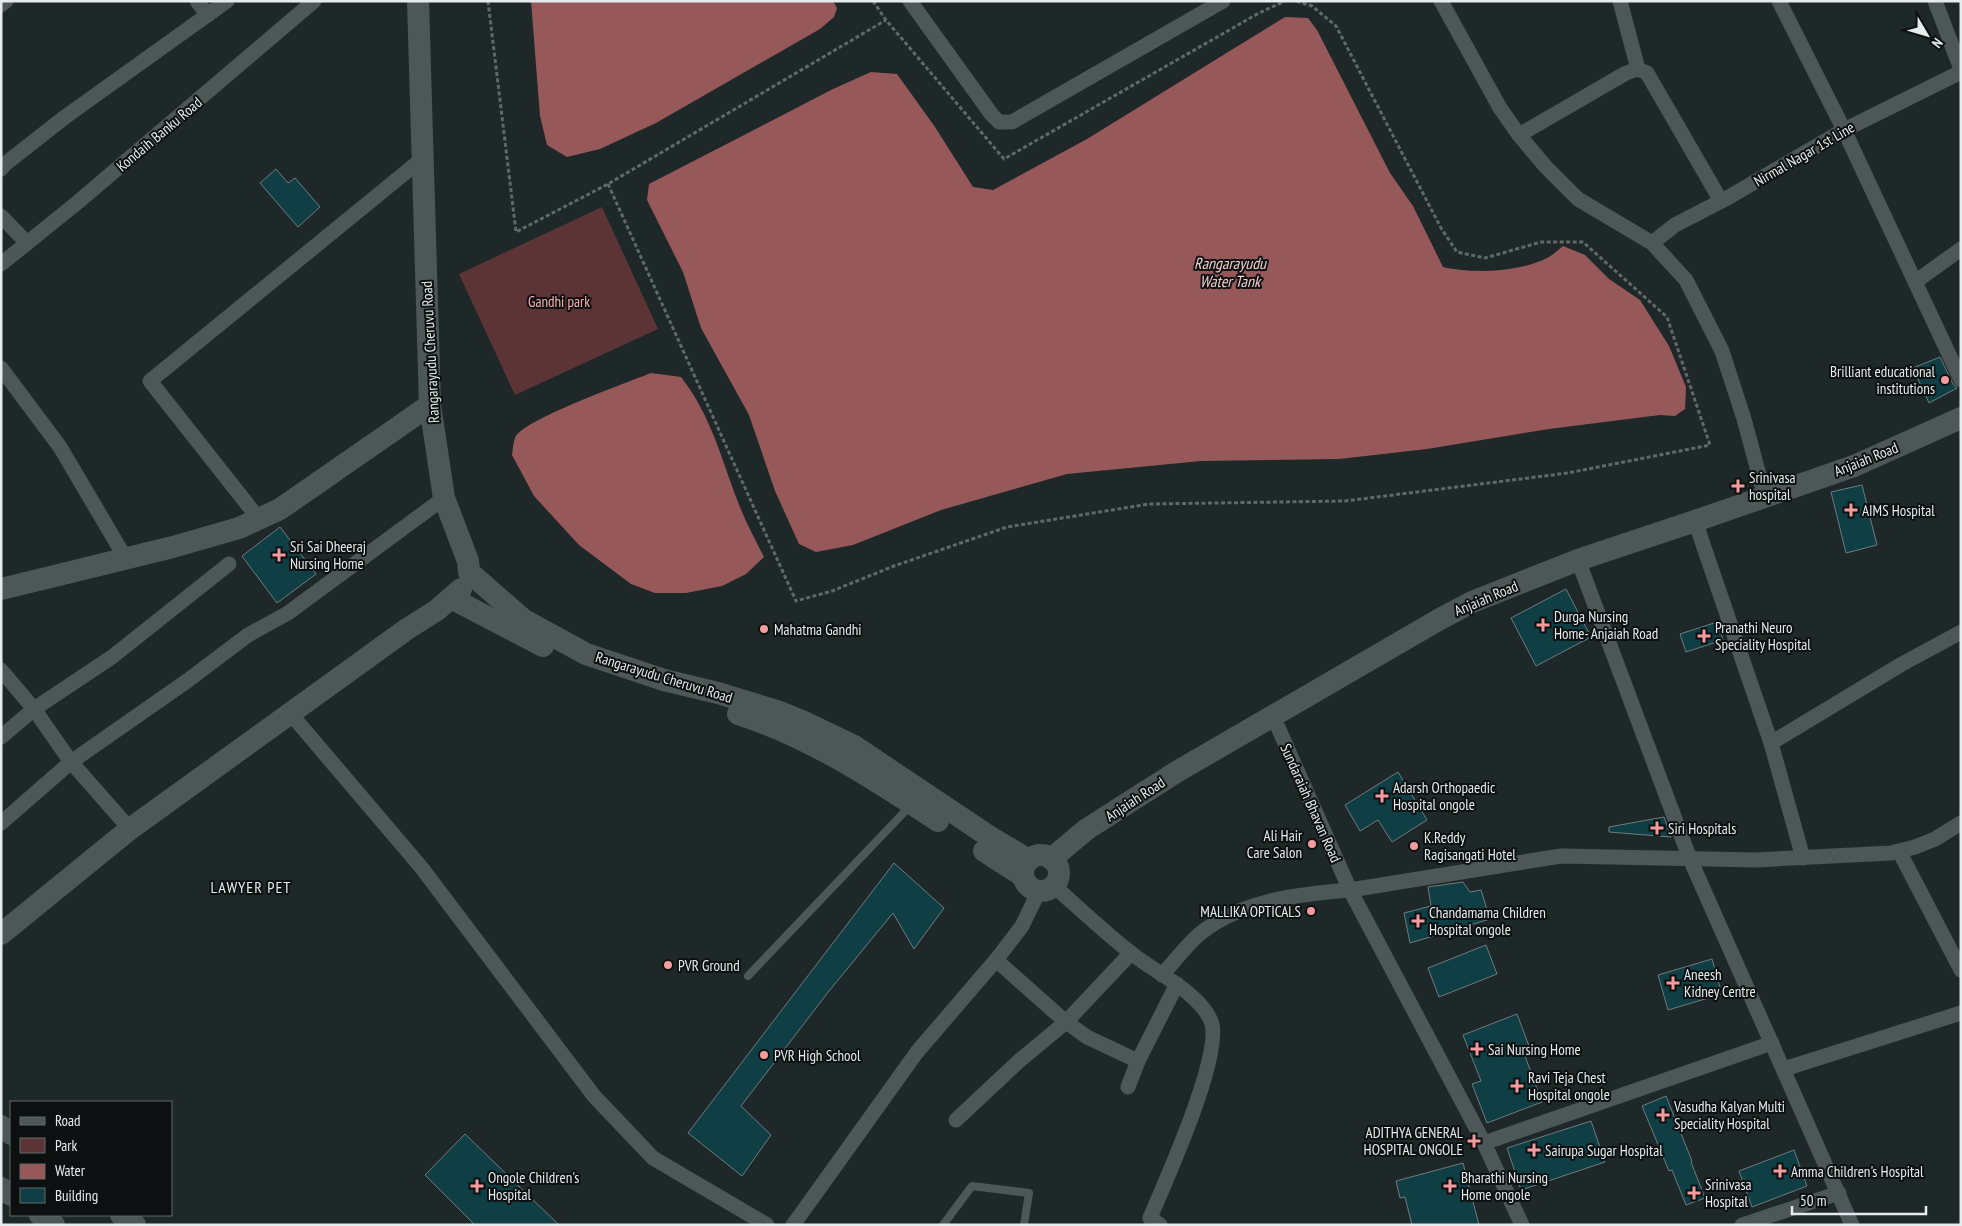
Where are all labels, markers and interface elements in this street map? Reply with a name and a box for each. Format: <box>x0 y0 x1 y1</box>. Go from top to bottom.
north arrow <box>1902 10 1952 60</box>
text: N <box>1928 34 1947 52</box>
street label: Kondaih Banku Road <box>112 93 206 175</box>
street label: Nirmal Nagar 1st Line <box>1750 117 1858 191</box>
water label: Rangarayudu Water Tank <box>1194 253 1267 291</box>
street label: Rangarayudu Cheruvu Road <box>417 281 443 423</box>
park label: Gandhi park <box>528 292 590 311</box>
place label: Brilliant educational institutions <box>1830 362 1936 398</box>
marker: Brilliant educational institutions <box>1939 374 1951 386</box>
street label: Anjaiah Road <box>1831 438 1901 480</box>
place label: Srinivasa hospital <box>1749 468 1796 504</box>
marker: Srinivasa hospital <box>1731 479 1745 493</box>
place label: AIMS Hospital <box>1862 501 1935 520</box>
marker: AIMS Hospital <box>1844 503 1858 517</box>
place label: Sri Sai Dheeraj Nursing Home <box>290 537 366 573</box>
marker: Sri Sai Dheeraj Nursing Home <box>272 548 286 562</box>
street label: Anjaiah Road <box>1451 576 1521 620</box>
place label: Durga Nursing Home- Anjaiah Road <box>1554 607 1658 643</box>
marker: Durga Nursing Home- Anjaiah Road <box>1536 618 1550 632</box>
place label: Pranathi Neuro Speciality Hospital <box>1715 618 1811 654</box>
place label: Mahatma Gandhi <box>774 620 862 639</box>
marker: Mahatma Gandhi <box>758 623 770 635</box>
marker: Pranathi Neuro Speciality Hospital <box>1697 629 1711 643</box>
street label: Rangarayudu Cheruvu Road <box>593 647 735 707</box>
street label: Sundaraiah Bhavan Road <box>1276 741 1346 865</box>
street label: Anjaiah Road <box>1102 773 1168 825</box>
place label: Adarsh Orthopaedic Hospital ongole <box>1393 778 1496 814</box>
marker: Adarsh Orthopaedic Hospital ongole <box>1375 789 1389 803</box>
place label: Siri Hospitals <box>1668 819 1736 838</box>
marker: Siri Hospitals <box>1650 821 1664 835</box>
place label: Ali Hair Care Salon <box>1247 826 1303 862</box>
place label: K.Reddy Ragisangati Hotel <box>1424 828 1516 864</box>
marker: Ali Hair Care Salon <box>1306 838 1318 850</box>
marker: K.Reddy Ragisangati Hotel <box>1408 840 1420 852</box>
district label: LAWYER PET <box>211 877 291 897</box>
place label: MALLIKA OPTICALS <box>1200 902 1301 921</box>
place label: Chandamama Children Hospital ongole <box>1429 903 1546 939</box>
marker: MALLIKA OPTICALS <box>1305 905 1317 917</box>
marker: Chandamama Children Hospital ongole <box>1411 914 1425 928</box>
place label: PVR Ground <box>678 956 740 975</box>
marker: PVR Ground <box>662 959 674 971</box>
place label: Aneesh Kidney Centre <box>1684 965 1756 1001</box>
marker: Aneesh Kidney Centre <box>1666 976 1680 990</box>
place label: Sai Nursing Home <box>1488 1040 1581 1059</box>
marker: Sai Nursing Home <box>1470 1042 1484 1056</box>
place label: PVR High School <box>774 1046 861 1065</box>
marker: PVR High School <box>758 1049 770 1061</box>
place label: Ravi Teja Chest Hospital ongole <box>1528 1068 1610 1104</box>
marker: Ravi Teja Chest Hospital ongole <box>1510 1079 1524 1093</box>
place label: Vasudha Kalyan Multi Speciality Hospital <box>1673 1097 1785 1133</box>
legend <box>10 1101 172 1216</box>
marker: Vasudha Kalyan Multi Speciality Hospital <box>1656 1108 1670 1122</box>
text: Road <box>55 1111 81 1130</box>
place label: ADITHYA GENERAL HOSPITAL ONGOLE <box>1364 1123 1464 1159</box>
marker: ADITHYA GENERAL HOSPITAL ONGOLE <box>1467 1134 1481 1148</box>
text: Park <box>55 1136 77 1155</box>
place label: Sairupa Sugar Hospital <box>1545 1141 1663 1160</box>
marker: Sairupa Sugar Hospital <box>1527 1143 1541 1157</box>
text: Water <box>55 1161 86 1180</box>
place label: Amma Children's Hospital <box>1791 1162 1924 1181</box>
marker: Amma Children's Hospital <box>1773 1164 1787 1178</box>
place label: Ongole Children's Hospital <box>488 1168 579 1204</box>
place label: Bharathi Nursing Home ongole <box>1461 1168 1548 1204</box>
place label: Srinivasa Hospital <box>1705 1175 1752 1211</box>
marker: Ongole Children's Hospital <box>470 1179 484 1193</box>
marker: Bharathi Nursing Home ongole <box>1443 1179 1457 1193</box>
scale bar <box>1792 1184 1926 1216</box>
text: Building <box>55 1186 98 1205</box>
marker: Srinivasa Hospital <box>1687 1186 1701 1200</box>
text: 50 m <box>1800 1191 1826 1210</box>

